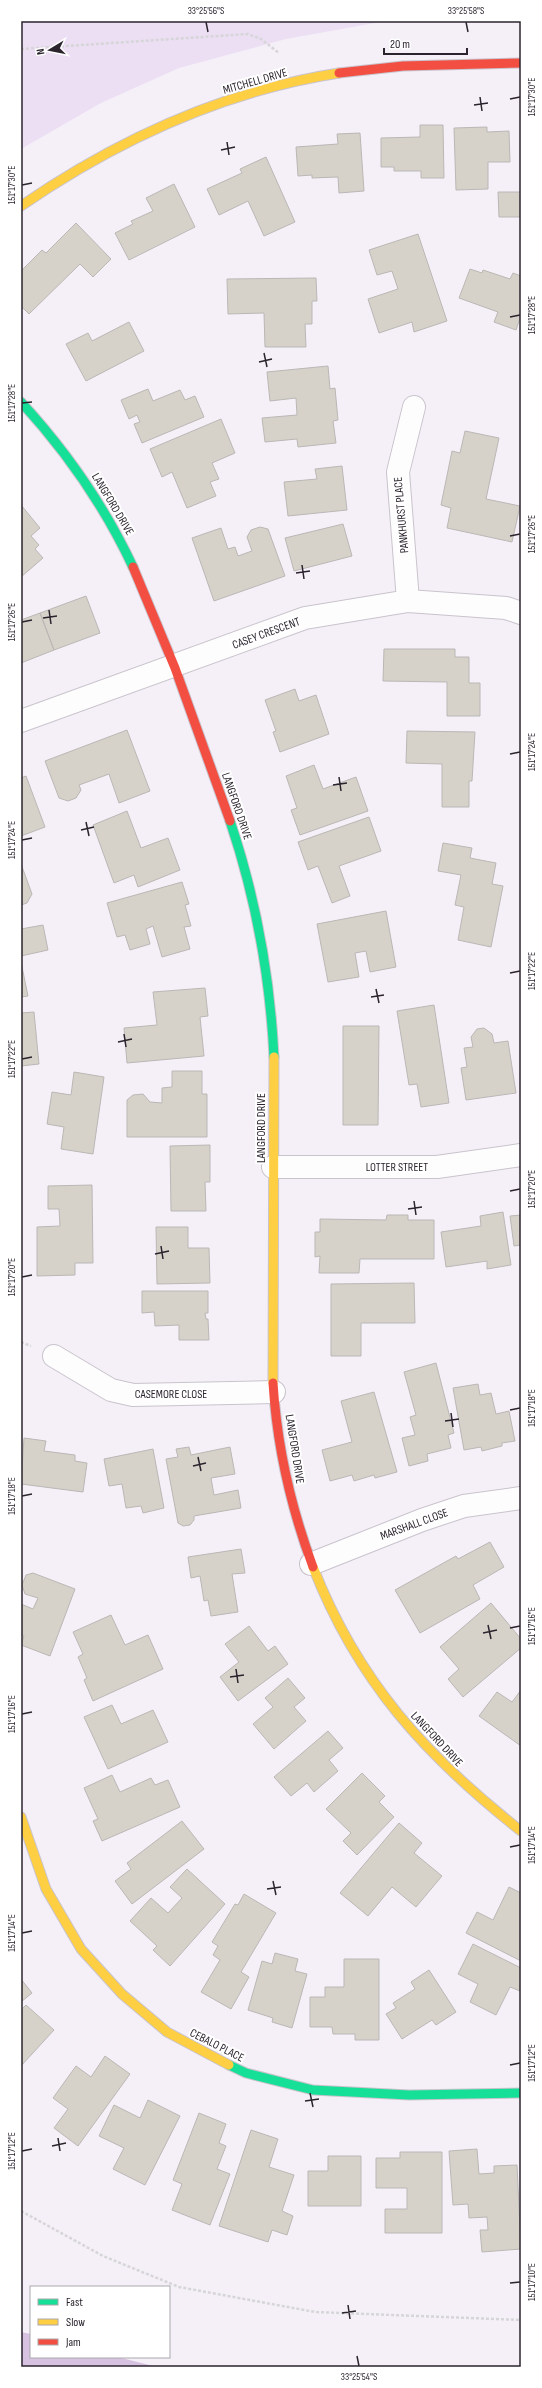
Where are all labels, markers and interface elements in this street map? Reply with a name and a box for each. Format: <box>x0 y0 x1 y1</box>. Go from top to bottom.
text: 33°25'56"S <box>188 5 224 17</box>
text: 33°25'58"S <box>448 5 484 17</box>
north arrow <box>30 30 70 70</box>
scale bar <box>384 30 467 56</box>
text: 20 m <box>390 37 410 52</box>
text: N <box>34 48 48 56</box>
street label: MITCHELL DRIVE <box>221 65 289 98</box>
text: 151°17'30"E <box>526 78 538 116</box>
text: 151°17'30"E <box>6 166 18 204</box>
text: 151°17'28"E <box>526 296 538 334</box>
text: 151°17'28"E <box>6 384 18 422</box>
street label: LANGFORD DRIVE <box>88 470 137 538</box>
street label: PANKHURST PLACE <box>391 476 412 554</box>
text: 151°17'26"E <box>526 515 538 553</box>
text: 151°17'26"E <box>6 603 18 641</box>
street label: CASEY CRESCENT <box>230 614 302 653</box>
text: 151°17'24"E <box>526 733 538 771</box>
street label: LANGFORD DRIVE <box>218 771 255 842</box>
text: 151°17'24"E <box>6 821 18 859</box>
text: 151°17'22"E <box>526 952 538 990</box>
text: 151°17'22"E <box>6 1040 18 1078</box>
street label: LANGFORD DRIVE <box>254 1093 269 1163</box>
street label: LOTTER STREET <box>366 1160 428 1175</box>
text: 151°17'20"E <box>526 1170 538 1208</box>
text: 151°17'20"E <box>6 1258 18 1296</box>
street label: CASEMORE CLOSE <box>135 1387 207 1402</box>
text: 151°17'18"E <box>526 1389 538 1427</box>
street label: LANGFORD DRIVE <box>282 1413 307 1485</box>
text: 151°17'18"E <box>6 1477 18 1515</box>
street label: MARSHALL CLOSE <box>378 1505 450 1544</box>
text: 151°17'16"E <box>526 1607 538 1645</box>
text: 151°17'16"E <box>6 1695 18 1733</box>
street label: LANGFORD DRIVE <box>407 1709 466 1770</box>
text: 151°17'14"E <box>526 1826 538 1864</box>
text: 151°17'14"E <box>6 1914 18 1952</box>
street label: CEBALO PLACE <box>187 2025 246 2065</box>
text: 151°17'12"E <box>526 2044 538 2082</box>
text: 151°17'12"E <box>6 2132 18 2170</box>
text: 151°17'10"E <box>526 2263 538 2301</box>
legend <box>30 2286 170 2358</box>
text: Fast <box>66 2295 83 2310</box>
text: Slow <box>66 2315 85 2330</box>
text: Jam <box>65 2335 81 2350</box>
text: 33°25'54"S <box>341 2371 377 2383</box>

